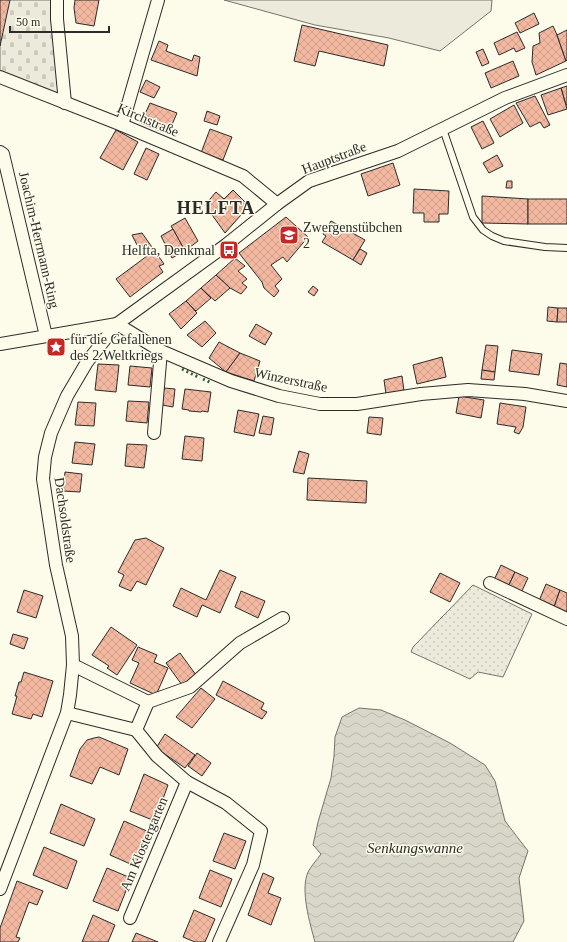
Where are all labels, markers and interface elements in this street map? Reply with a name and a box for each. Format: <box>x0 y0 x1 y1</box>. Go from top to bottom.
scale bar <box>10 8 109 34</box>
text: 50 m <box>16 15 41 29</box>
street label: Kirchstraße <box>115 100 181 140</box>
street label: Hauptstraße <box>300 139 368 177</box>
street label: Joachim-Herrmann-Ring <box>16 170 62 310</box>
district label: HELFTA <box>177 198 255 218</box>
place label: Zwergenstübchen 2 <box>303 220 402 251</box>
school or university icon: Zwergenstübchen 2 <box>278 224 300 246</box>
bus stop icon: Helfta, Denkmal <box>218 239 240 261</box>
place label: Helfta, Denkmal <box>122 243 215 258</box>
place label: für die Gefallenen des 2.Weltkriegs <box>70 332 172 363</box>
place icon: für die Gefallenen des 2.Weltkriegs <box>45 336 67 358</box>
street label: Winzerstraße <box>253 365 329 395</box>
street label: Dachsoldstraße <box>52 476 78 564</box>
street label: Am Klostergarten <box>117 795 171 893</box>
water label: Senkungswanne <box>367 840 463 856</box>

